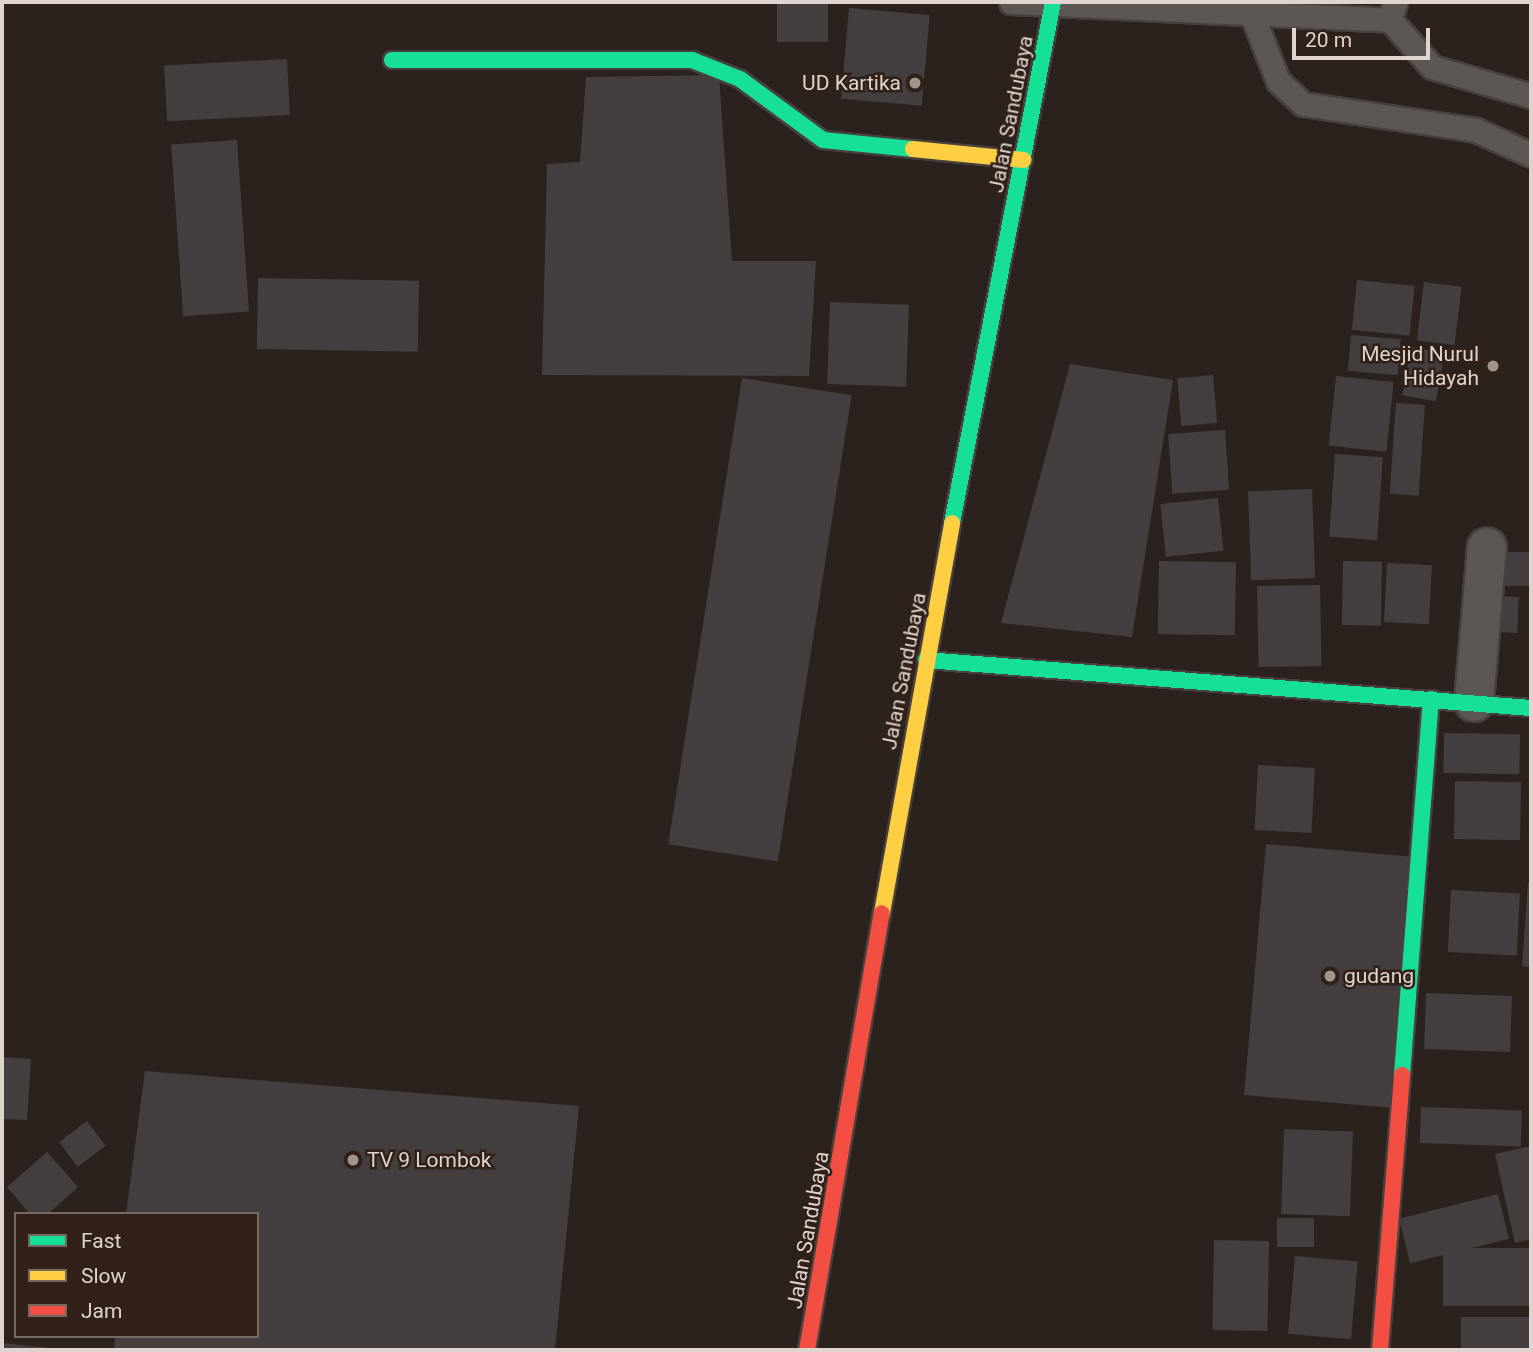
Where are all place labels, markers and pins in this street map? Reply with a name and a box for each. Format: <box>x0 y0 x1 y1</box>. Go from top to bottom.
place label: UD Kartika <box>802 70 901 96</box>
marker: UD Kartika <box>907 75 923 91</box>
place label: Mesjid Nurul Hidayah <box>1361 341 1479 391</box>
marker: Mesjid Nurul Hidayah <box>1485 358 1501 374</box>
place label: gudang <box>1344 963 1414 989</box>
marker: gudang <box>1322 968 1338 984</box>
place label: TV 9 Lombok <box>367 1147 491 1173</box>
marker: TV 9 Lombok <box>345 1152 361 1168</box>

